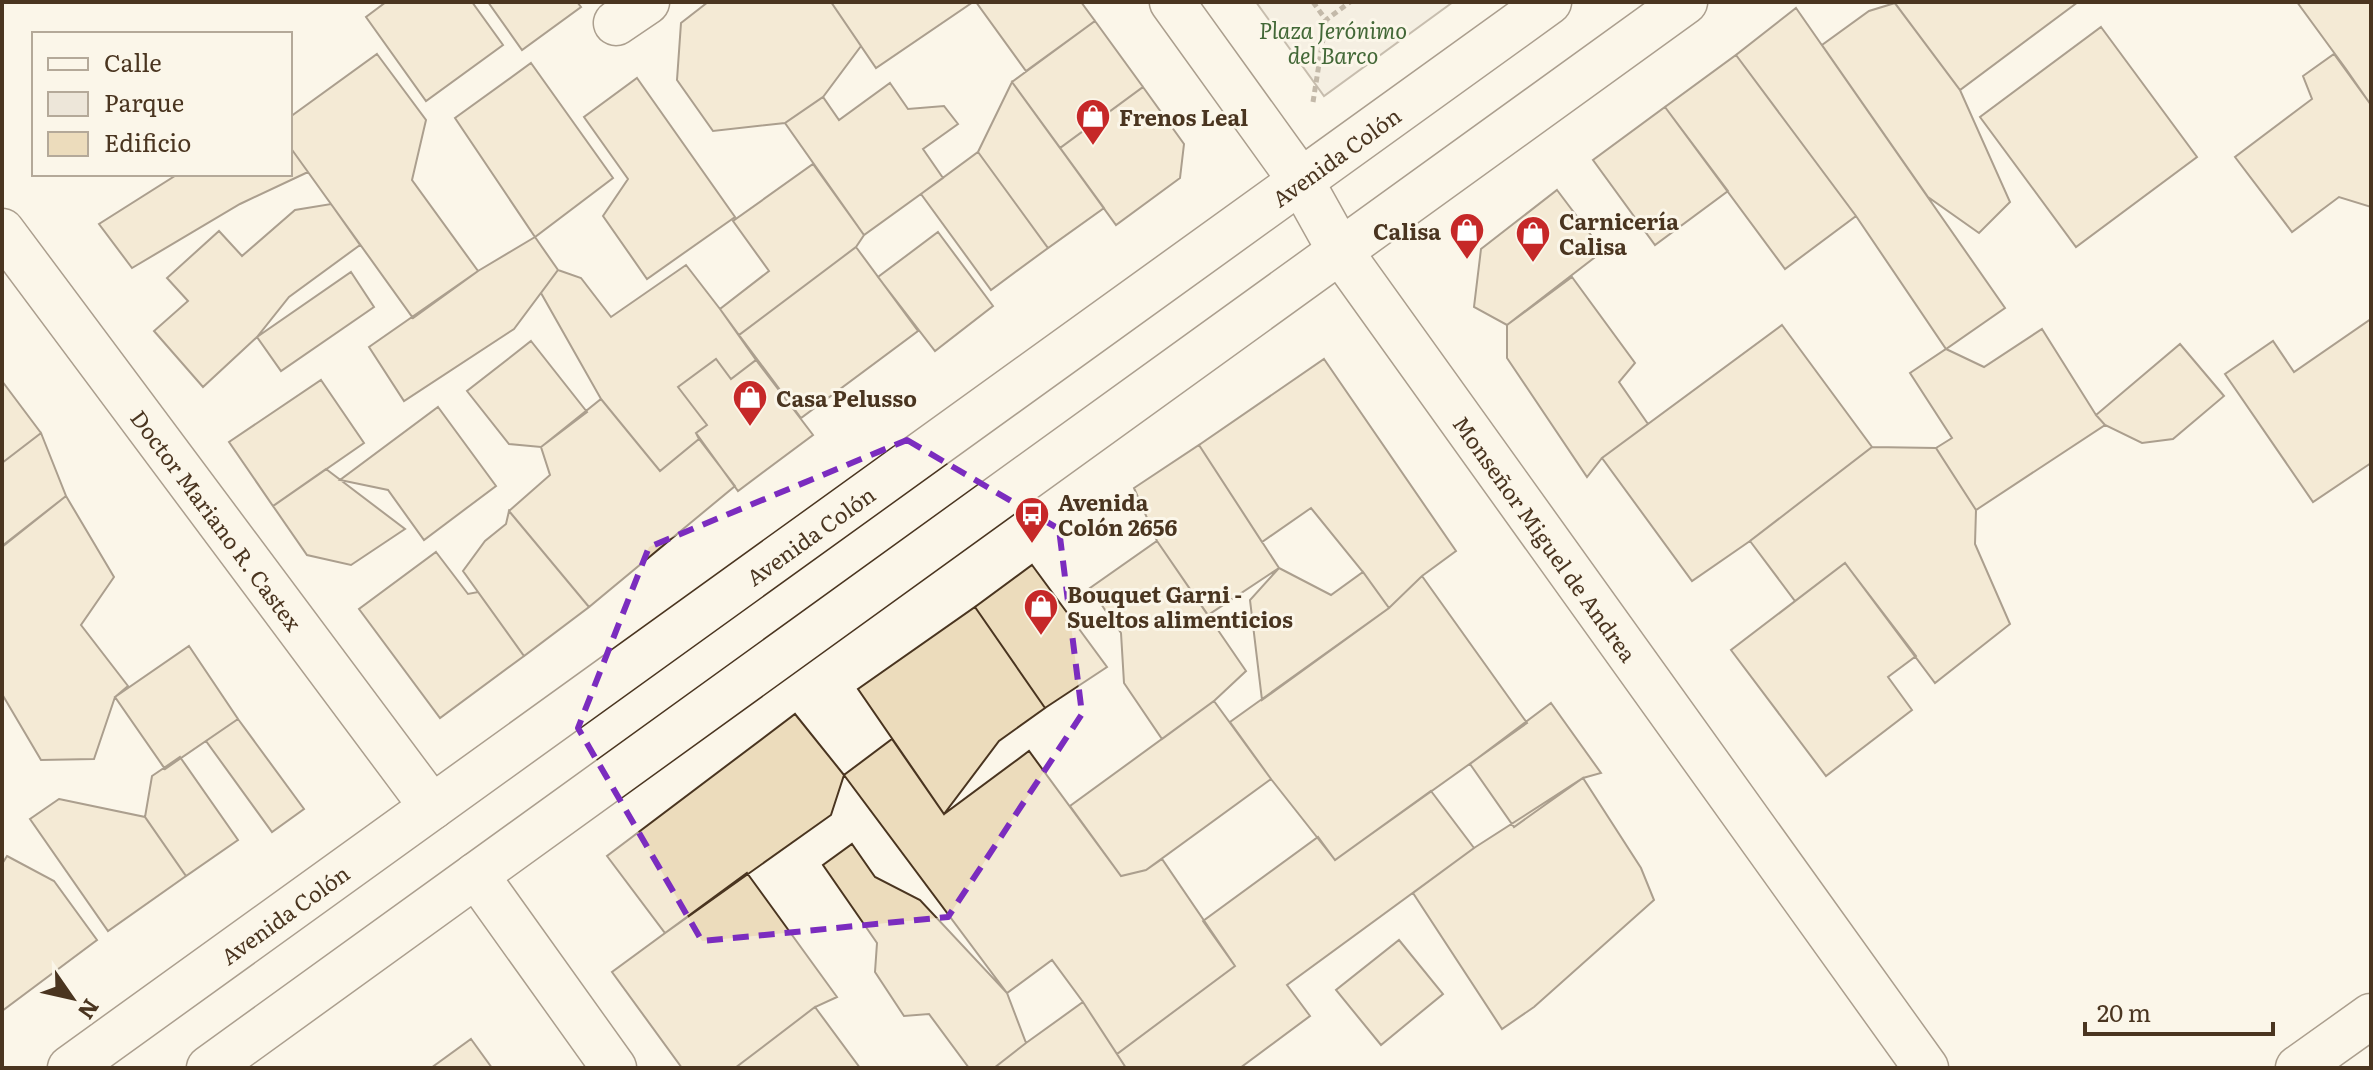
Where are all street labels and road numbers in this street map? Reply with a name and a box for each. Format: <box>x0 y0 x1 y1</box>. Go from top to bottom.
street label: Avenida Colón <box>1264 98 1407 214</box>
street label: Doctor Mariano R. Castex <box>124 402 311 637</box>
street label: Monseñor Miguel de Andrea <box>1446 408 1646 668</box>
street label: Avenida Colón <box>739 477 881 593</box>
street label: Avenida Colón <box>213 856 355 971</box>

